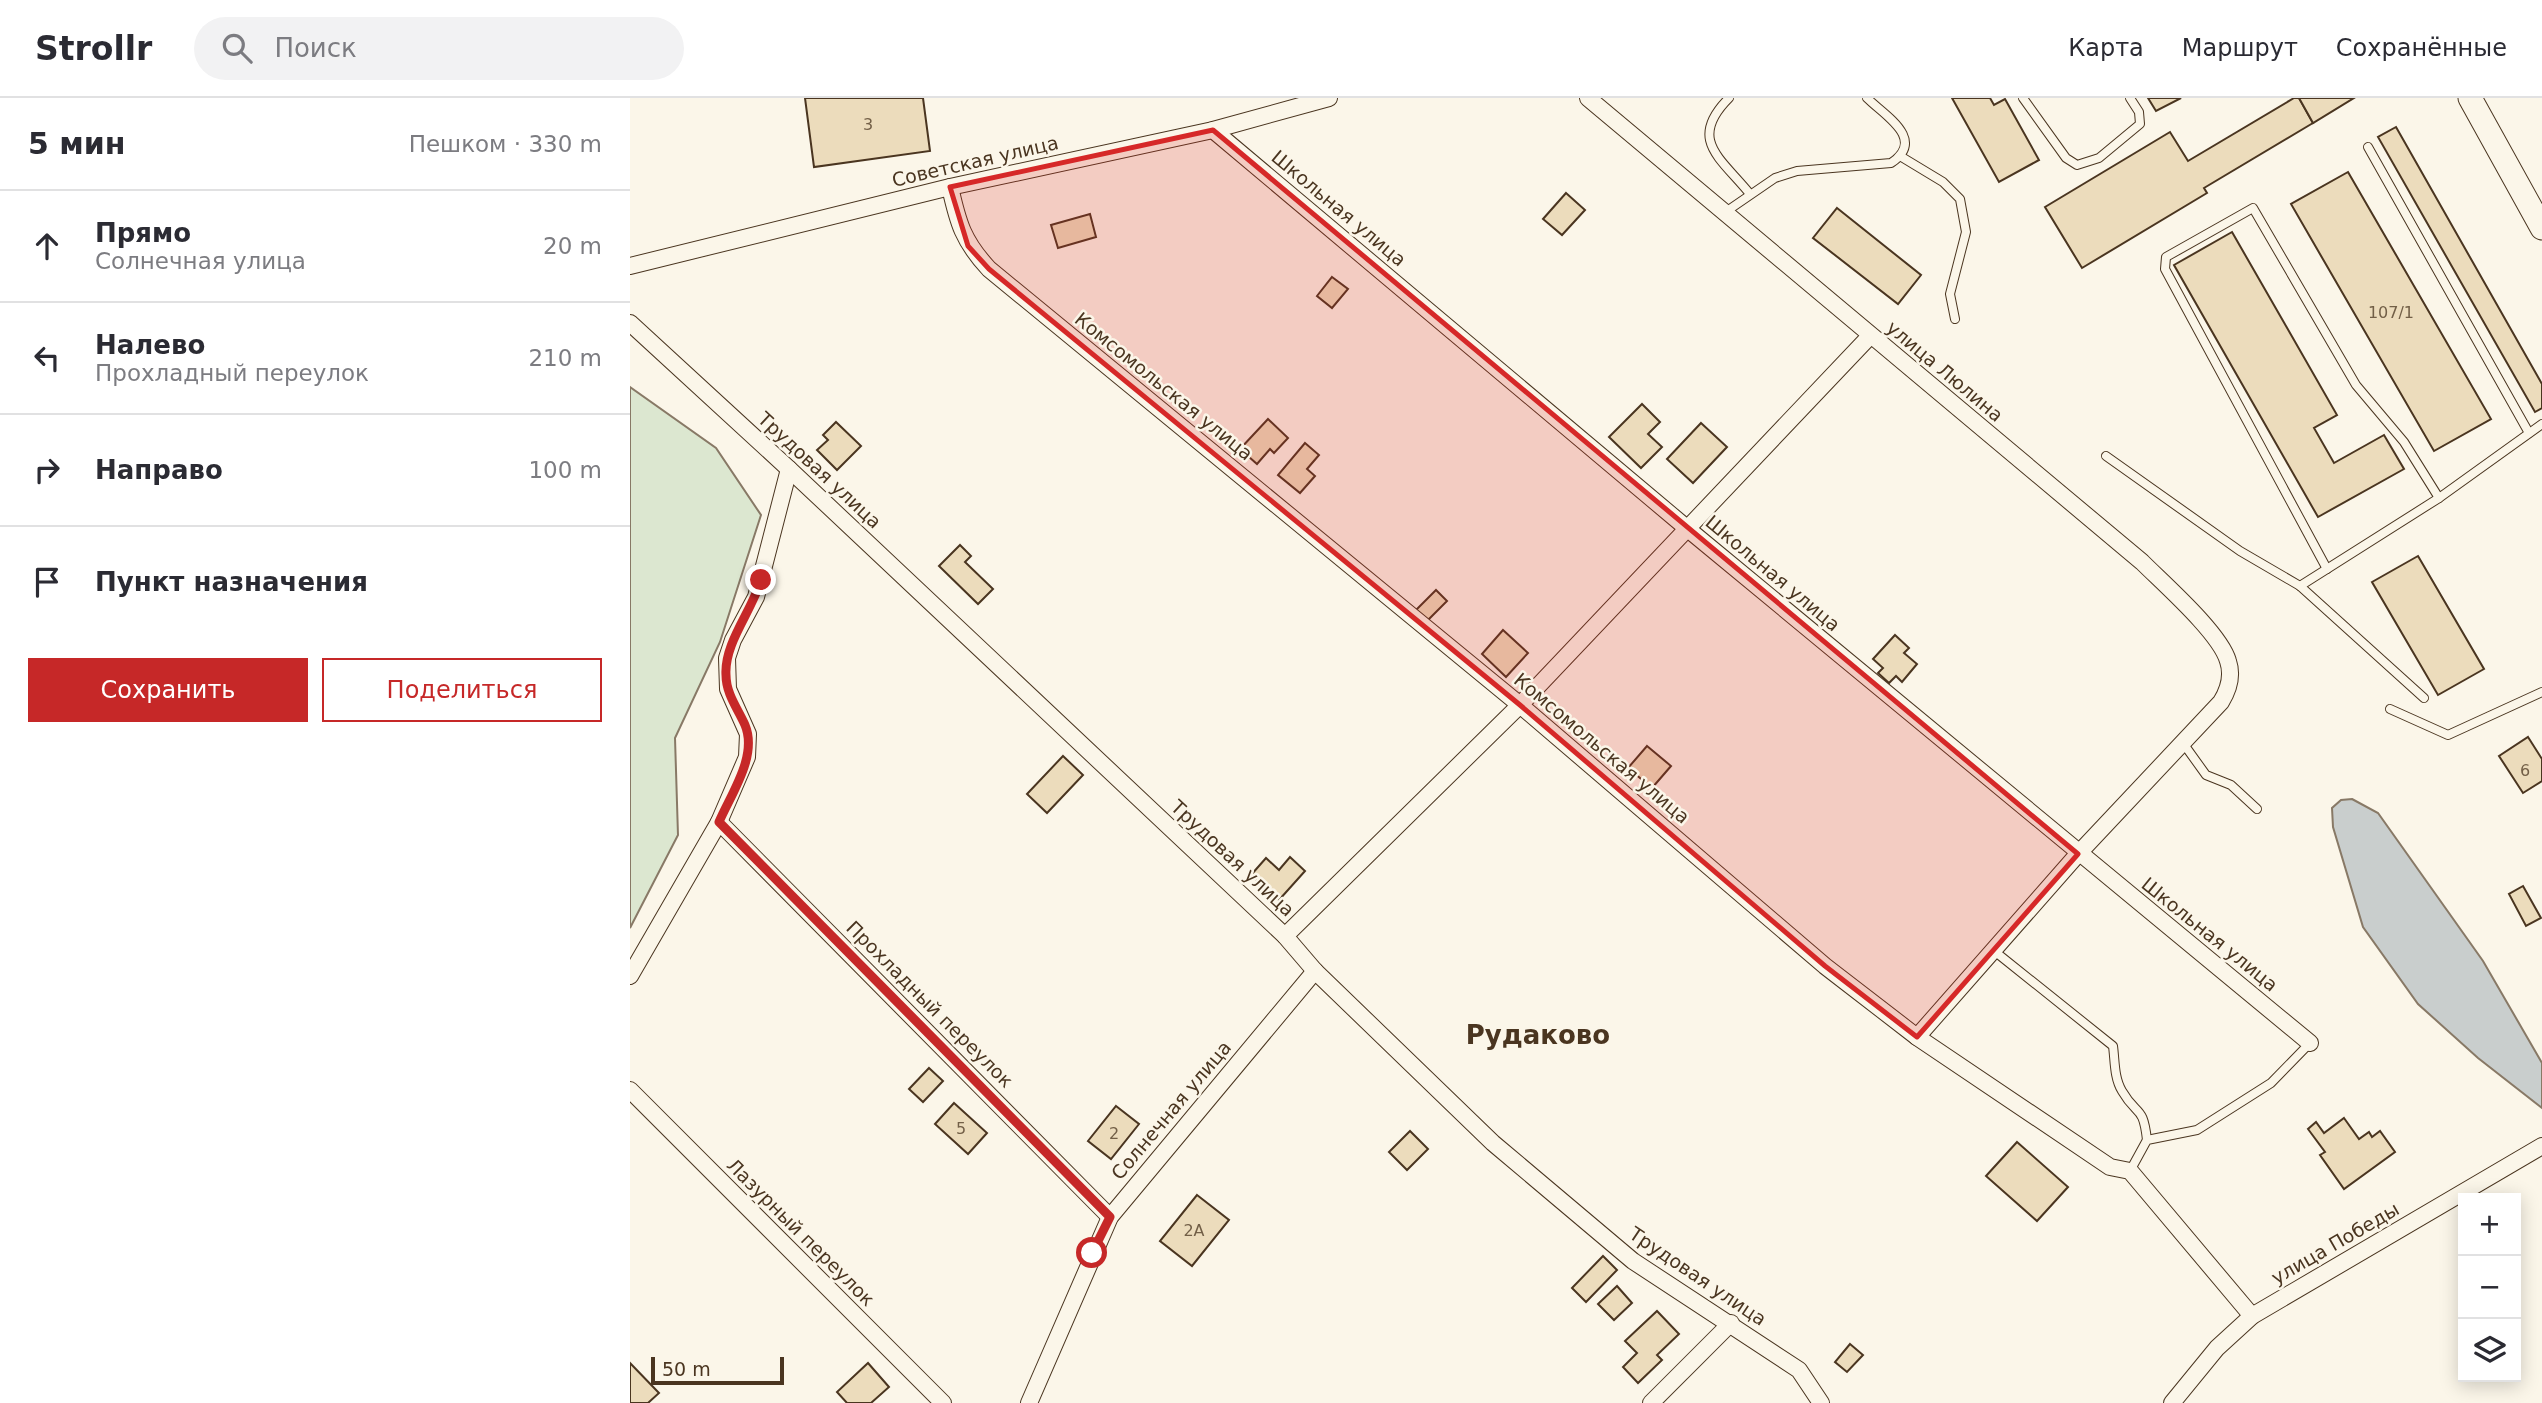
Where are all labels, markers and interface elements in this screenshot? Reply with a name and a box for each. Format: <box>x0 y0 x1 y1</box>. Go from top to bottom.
search box <box>194 17 684 80</box>
text: Strollr <box>35 29 152 68</box>
icon: search <box>218 29 256 67</box>
text: Поиск <box>274 33 357 63</box>
text: Карта <box>2068 34 2144 62</box>
text: Маршрут <box>2182 34 2298 62</box>
text: Сохранённые <box>2336 34 2507 62</box>
house number: 3 <box>863 115 873 134</box>
text: 5 мин <box>28 126 126 161</box>
text: Пешком · 330 m <box>409 131 602 157</box>
street label: Советская улица <box>890 131 1060 191</box>
street label: Школьная улица <box>1267 145 1411 271</box>
text: Прямо <box>95 218 191 248</box>
icon: ahead <box>28 227 66 265</box>
text: 20 m <box>543 233 602 259</box>
text: Солнечная улица <box>95 248 306 274</box>
house number: 107/1 <box>2368 303 2414 322</box>
street label: Комсомольская улица <box>1071 308 1257 464</box>
street label: улица Люлина <box>1882 316 2008 426</box>
text: Налево <box>95 330 205 360</box>
icon: left <box>28 339 66 377</box>
text: 210 m <box>528 345 602 371</box>
text: Прохладный переулок <box>95 360 369 386</box>
street label: Трудовая улица <box>753 407 886 533</box>
icon: right <box>28 451 66 489</box>
text: Направо <box>95 455 223 485</box>
text: 100 m <box>528 457 602 483</box>
street label: Школьная улица <box>1701 510 1845 636</box>
icon: arrive <box>28 563 66 601</box>
route end <box>745 564 776 595</box>
text: Пункт назначения <box>95 567 368 597</box>
button: Сохранить <box>28 658 308 722</box>
button: Поделиться <box>322 658 602 722</box>
street label: Комсомольская улица <box>1510 668 1694 828</box>
house number: 6 <box>2520 761 2530 780</box>
street label: Трудовая улица <box>1166 795 1299 921</box>
street label: Школьная улица <box>2138 872 2282 996</box>
street label: Прохладный переулок <box>842 916 1018 1092</box>
district label: Рудаково <box>1466 1020 1610 1050</box>
street label: Солнечная улица <box>1107 1036 1235 1184</box>
house number: 5 <box>956 1119 966 1138</box>
house number: 2 <box>1109 1124 1119 1143</box>
street label: Лазурный переулок <box>723 1154 879 1310</box>
map controls <box>2458 1193 2521 1382</box>
button: + <box>2458 1193 2521 1256</box>
street label: улица Победы <box>2267 1198 2403 1288</box>
house number: 2А <box>1183 1221 1205 1240</box>
street label: Трудовая улица <box>1625 1222 1771 1330</box>
route start <box>1076 1237 1107 1268</box>
button: − <box>2458 1256 2521 1319</box>
button: layers <box>2458 1319 2521 1382</box>
scale bar <box>651 1354 784 1386</box>
text: 50 m <box>662 1358 711 1380</box>

